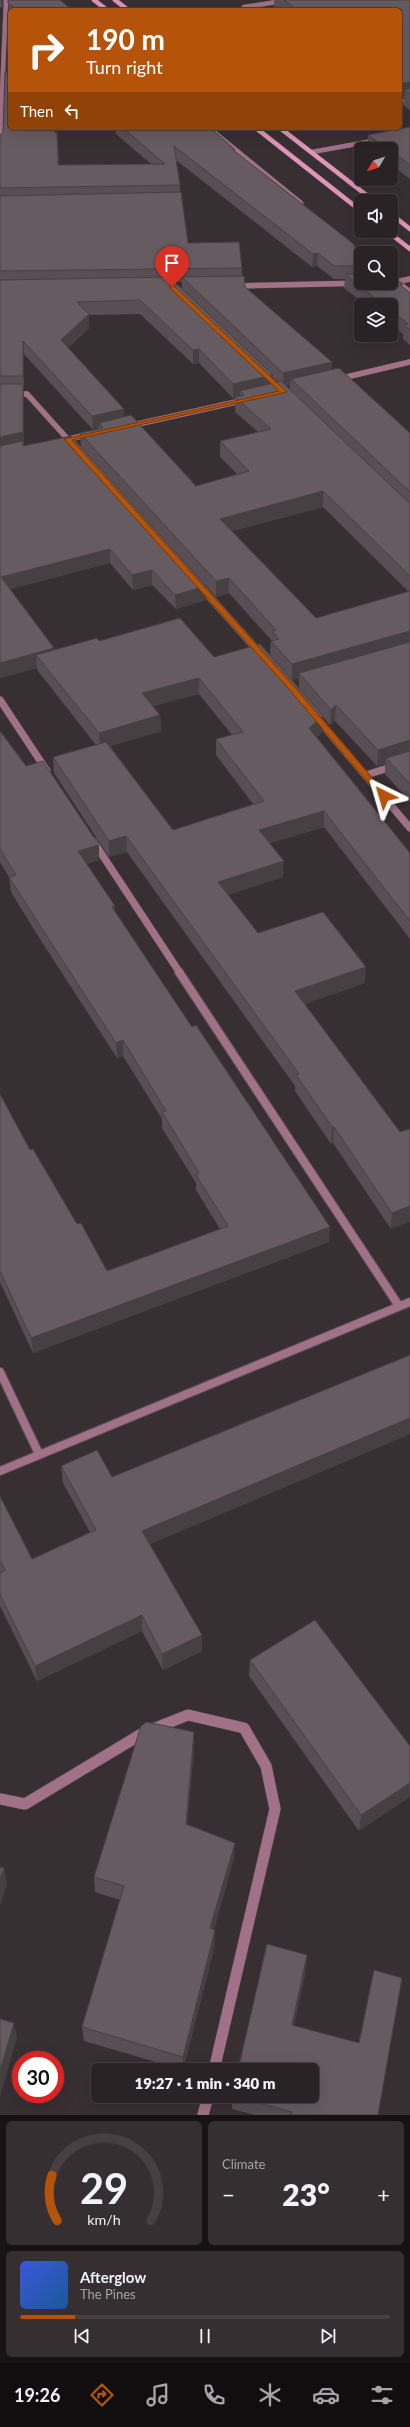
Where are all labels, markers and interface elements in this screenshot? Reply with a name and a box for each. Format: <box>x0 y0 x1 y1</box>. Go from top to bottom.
text: 190 m <box>86 22 165 56</box>
icon: right <box>20 24 72 76</box>
text: Turn right <box>86 56 163 78</box>
icon: left <box>61 100 83 122</box>
text: Then <box>20 102 53 120</box>
north arrow <box>354 142 398 186</box>
map controls <box>354 142 398 342</box>
button: sound <box>354 194 398 238</box>
pin <box>155 246 189 287</box>
button: search <box>354 246 398 290</box>
icon: arrive <box>161 252 183 274</box>
button: layers <box>354 298 398 342</box>
position arrow <box>363 775 405 817</box>
speed limit sign: 30 <box>12 2051 64 2103</box>
text: 19:27 · 1 min · 340 m <box>134 2074 276 2092</box>
text: Climate <box>222 2156 265 2172</box>
text: 29 <box>80 2163 128 2213</box>
text: 23° <box>282 2176 330 2212</box>
text: − <box>222 2181 235 2208</box>
text: + <box>377 2181 390 2208</box>
text: km/h <box>87 2211 121 2228</box>
text: Afterglow <box>80 2268 146 2286</box>
text: The Pines <box>80 2286 136 2302</box>
icon: previous <box>71 2325 93 2347</box>
icon: pause <box>194 2325 216 2347</box>
icon: next <box>317 2325 339 2347</box>
icon: directions <box>88 2381 116 2409</box>
icon: music <box>144 2381 172 2409</box>
icon: phone <box>200 2381 228 2409</box>
icon: climate <box>256 2381 284 2409</box>
icon: car <box>312 2381 340 2409</box>
icon: filters <box>368 2381 396 2409</box>
text: 19:26 <box>14 2384 60 2406</box>

